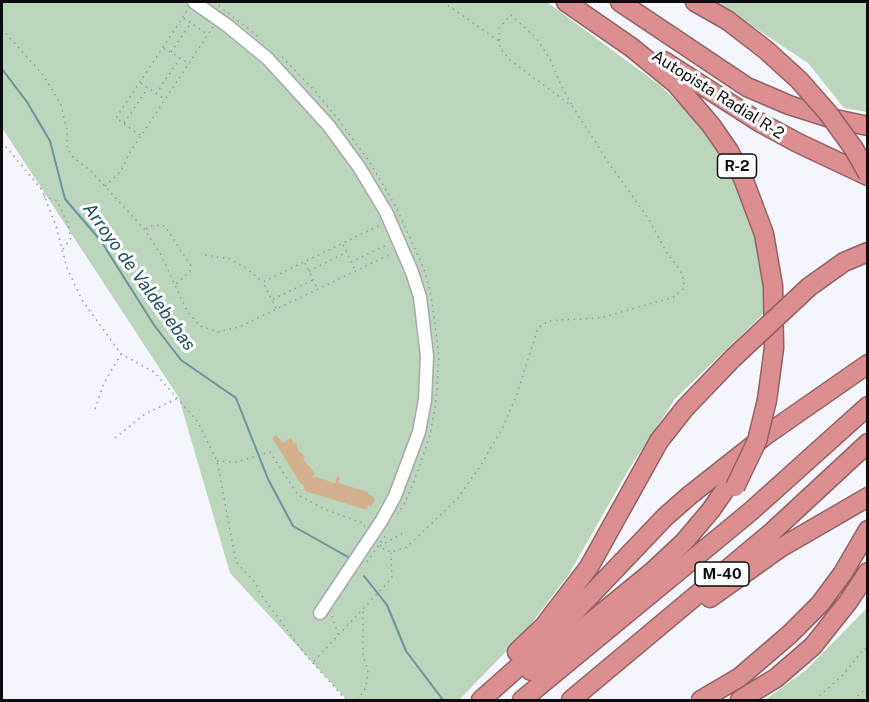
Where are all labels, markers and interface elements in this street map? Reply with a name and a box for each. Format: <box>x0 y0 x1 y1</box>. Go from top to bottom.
street label: Autopista Radial R-2 <box>648 47 788 143</box>
road number: R-2 <box>718 154 756 178</box>
water label: Arroyo de Valdebebas <box>78 199 200 355</box>
road number: M-40 <box>695 562 749 586</box>

